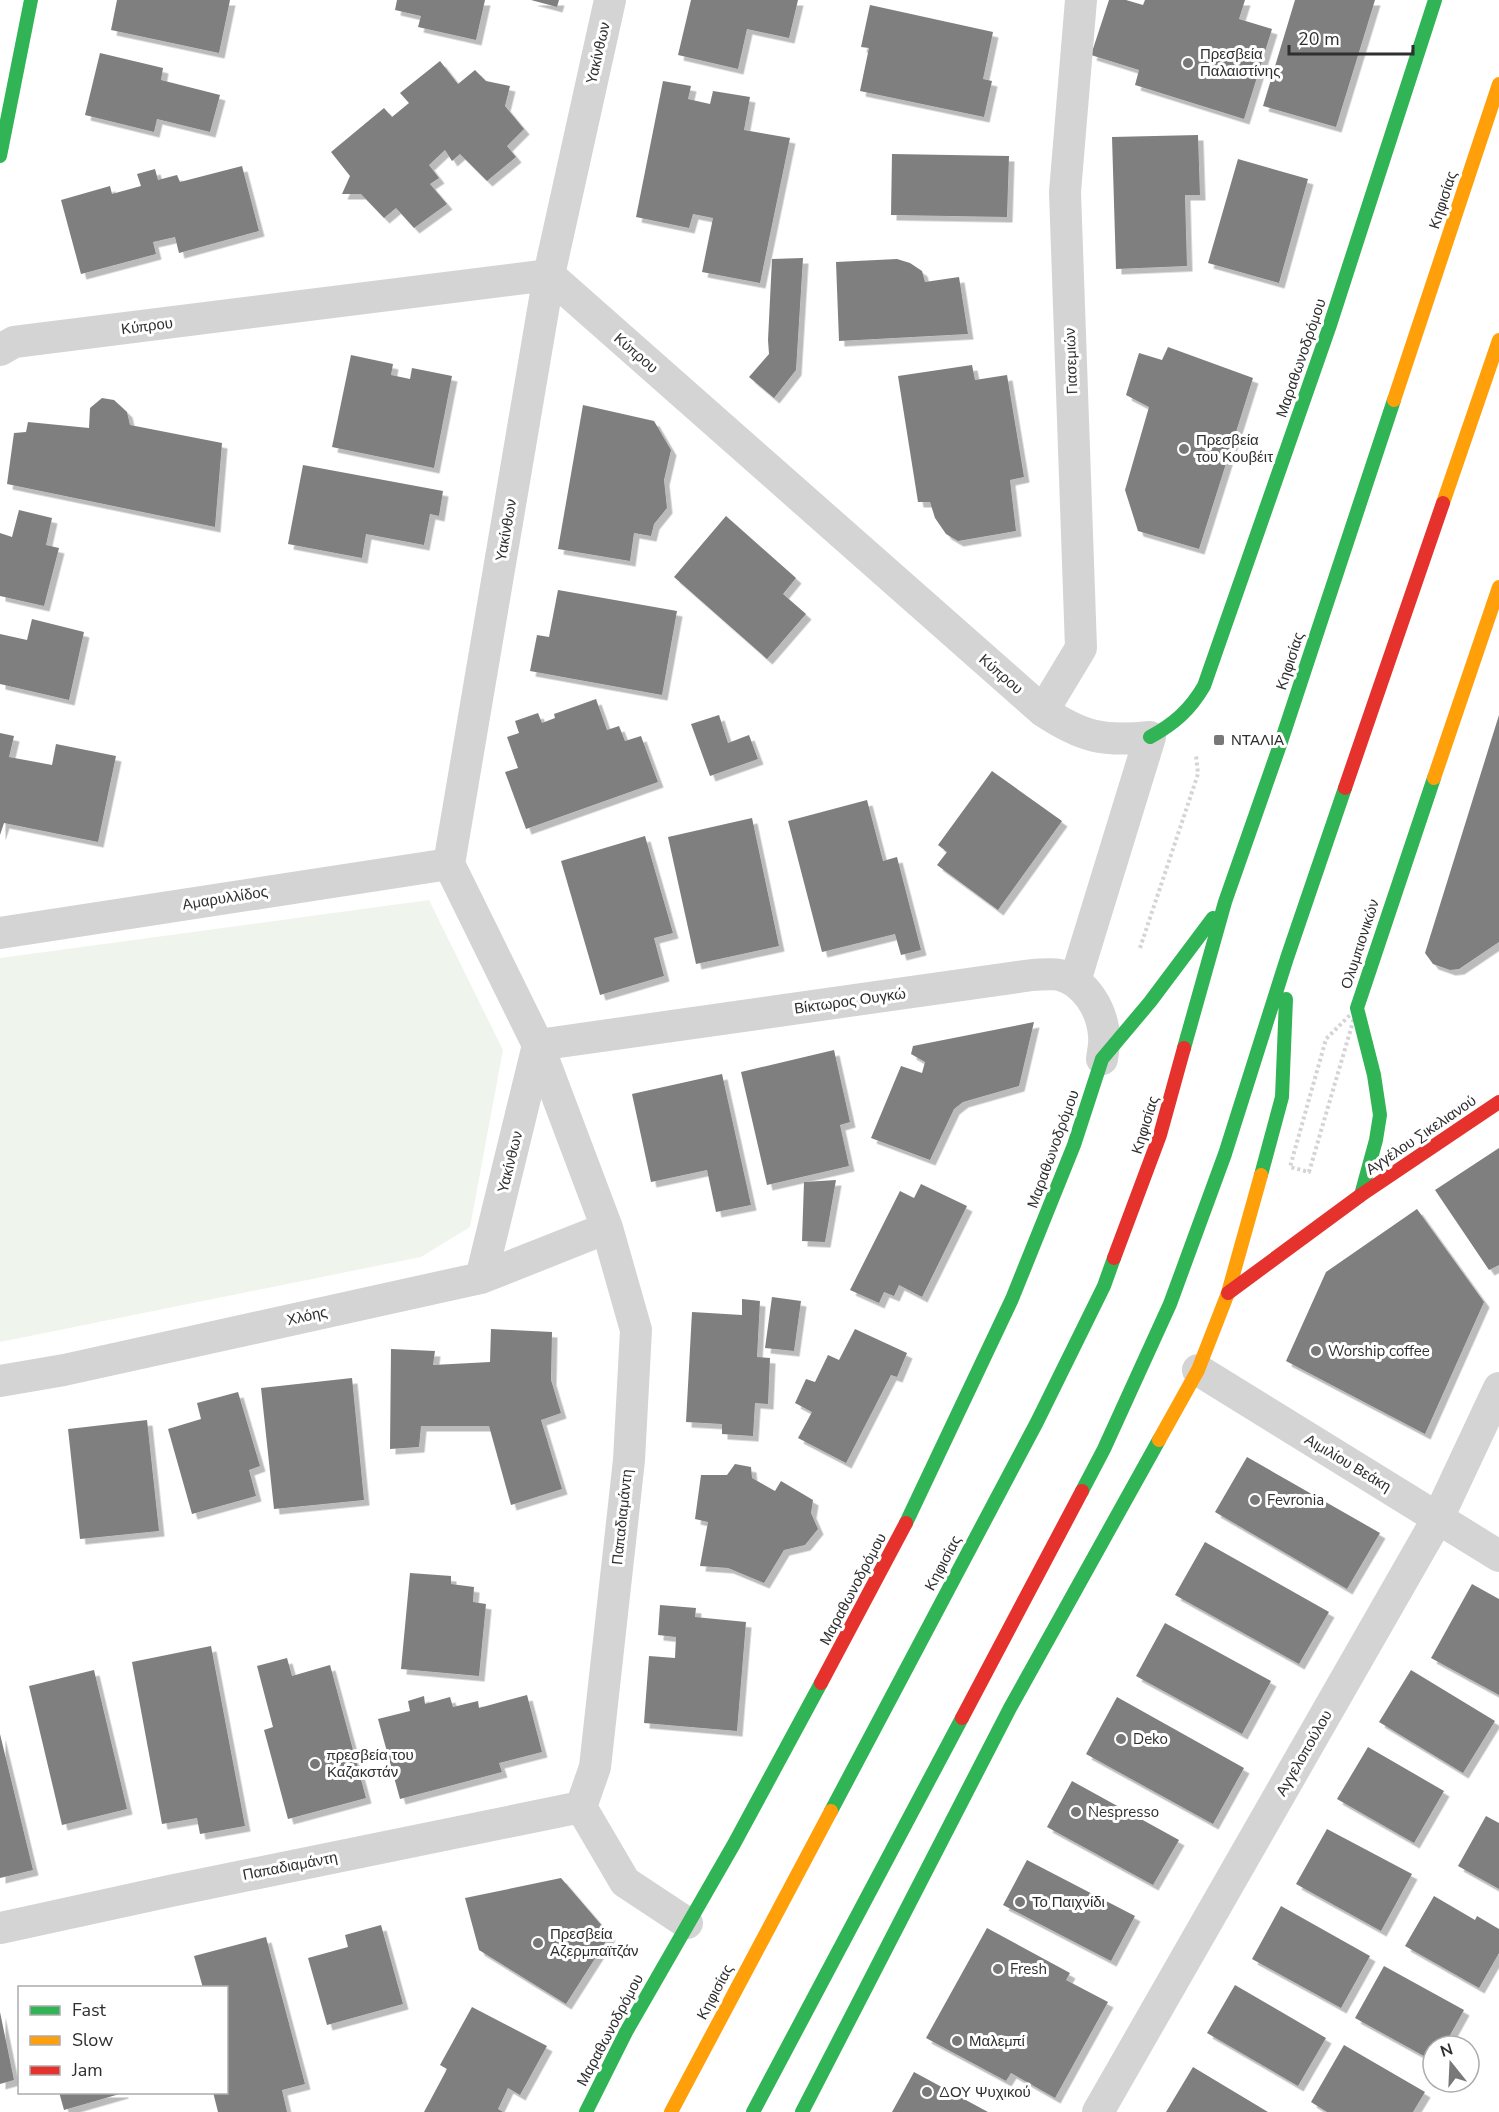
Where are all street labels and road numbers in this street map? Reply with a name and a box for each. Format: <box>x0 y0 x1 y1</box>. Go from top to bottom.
street label: Υακίνθων <box>581 20 615 86</box>
street label: Κηφισίας <box>1424 168 1462 232</box>
street label: Μαραθωνοδρόμου <box>1271 296 1331 420</box>
street label: Κύπρου <box>120 313 174 339</box>
street label: Γιασεμιών <box>1060 327 1082 395</box>
street label: Κύπρου <box>610 328 662 378</box>
street label: Υακίνθων <box>491 497 521 563</box>
street label: Κηφισίας <box>1271 629 1309 693</box>
street label: Κύπρου <box>975 649 1027 699</box>
street label: Αμαρυλλίδος <box>181 881 269 915</box>
street label: Ολυμπιονικών <box>1336 897 1384 991</box>
street label: Βίκτωρος Ουγκώ <box>793 983 907 1019</box>
street label: Μαραθωνοδρόμου <box>1022 1087 1084 1211</box>
street label: Αγγέλου Σικελιανού <box>1362 1091 1480 1179</box>
street label: Κηφισίας <box>1127 1093 1163 1157</box>
street label: Υακίνθων <box>493 1129 527 1195</box>
street label: Χλόης <box>285 1302 329 1330</box>
street label: Αιμιλίου Βεάκη <box>1301 1429 1395 1497</box>
street label: Παπαδιαμάντη <box>607 1468 637 1566</box>
street label: Μαραθωνοδρόμου <box>815 1529 891 1649</box>
street label: Κηφισίας <box>920 1532 966 1594</box>
street label: Αγγελοπούλου <box>1271 1706 1337 1800</box>
street label: Παπαδιαμάντη <box>241 1847 339 1885</box>
street label: Κηφισίας <box>692 1961 738 2023</box>
street label: Μαραθωνοδρόμου <box>572 1970 648 2090</box>

